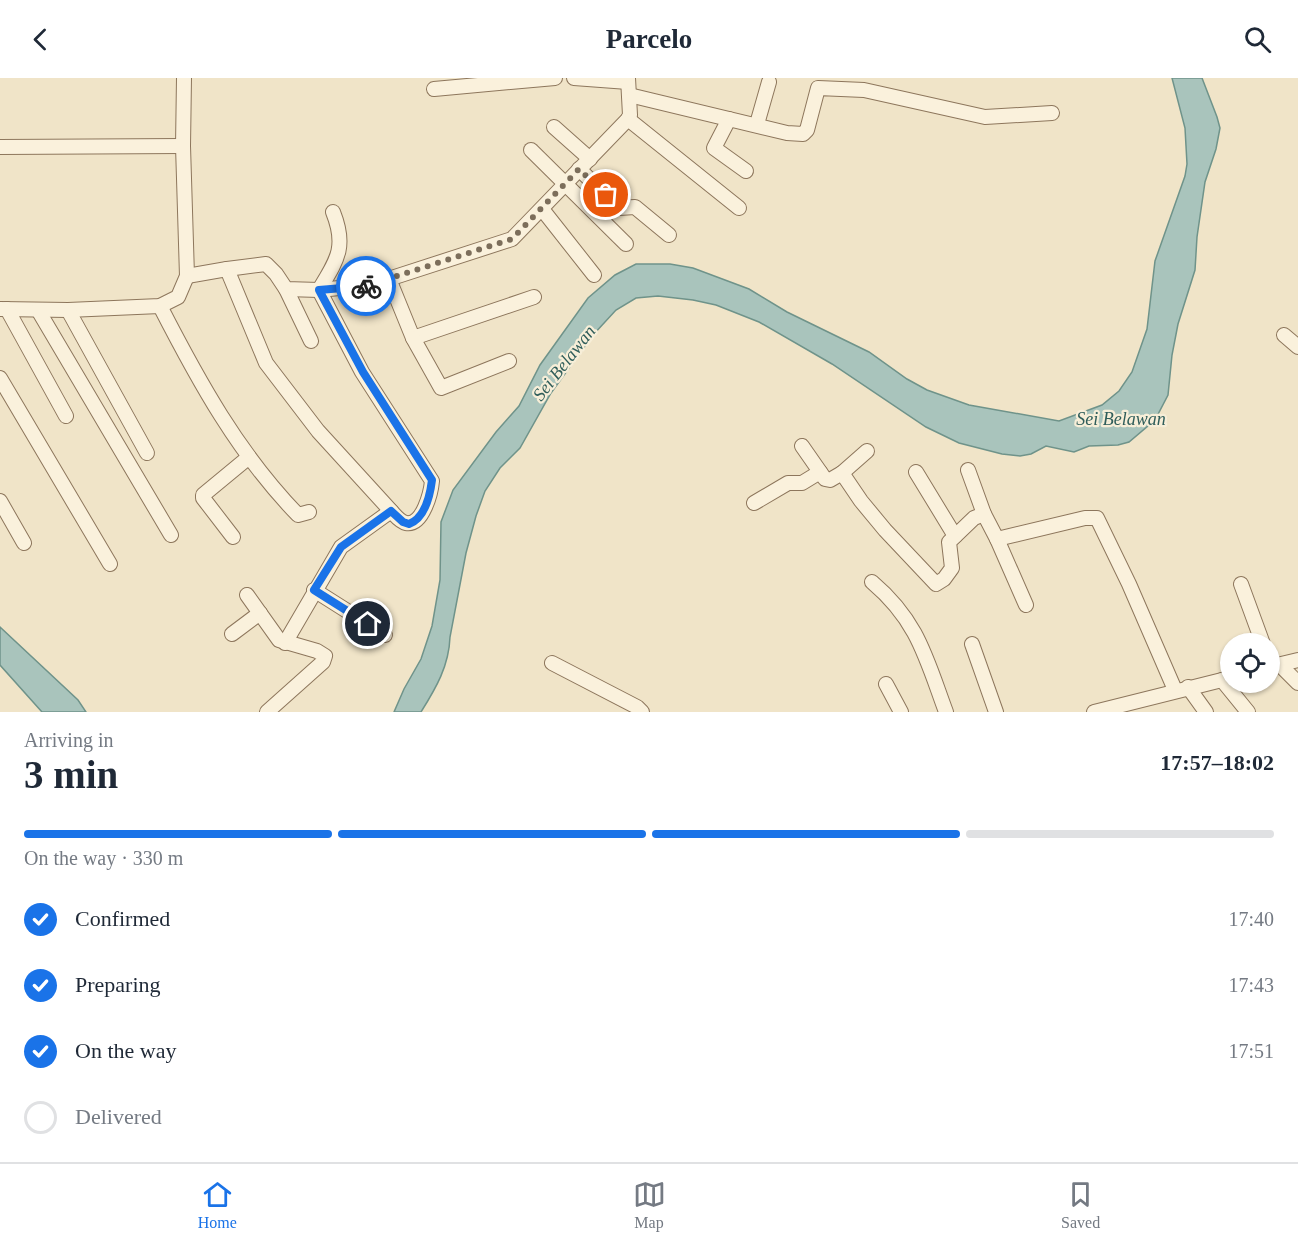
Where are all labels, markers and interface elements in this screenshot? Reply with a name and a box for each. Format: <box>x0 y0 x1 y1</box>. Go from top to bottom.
icon: back <box>24 23 57 56</box>
icon: search <box>1241 23 1274 56</box>
text: Parcelo <box>606 24 692 54</box>
pin <box>580 169 631 220</box>
icon: bag <box>589 178 622 211</box>
courier <box>336 256 396 316</box>
icon: bike <box>350 270 383 303</box>
water label: Sei Belawan <box>529 322 599 404</box>
water label: Sei Belawan <box>1076 409 1166 429</box>
pin <box>342 598 393 649</box>
icon: home <box>351 607 384 640</box>
map controls <box>1220 633 1280 693</box>
button: locate <box>1220 633 1280 693</box>
text: Arriving in <box>24 729 113 751</box>
text: 17:57–18:02 <box>1160 750 1274 775</box>
text: 3 min <box>24 753 118 796</box>
text: On the way · 330 m <box>24 847 183 869</box>
icon: check <box>24 903 57 936</box>
text: Confirmed <box>75 906 170 931</box>
text: 17:40 <box>1228 908 1274 930</box>
icon: check <box>24 969 57 1002</box>
text: Preparing <box>75 972 161 997</box>
text: 17:43 <box>1228 974 1274 996</box>
icon: check <box>24 1035 57 1068</box>
text: On the way <box>75 1038 176 1063</box>
text: 17:51 <box>1228 1040 1274 1062</box>
text: Delivered <box>75 1104 162 1129</box>
tab: Home <box>198 1178 237 1232</box>
tab: Map <box>633 1178 666 1232</box>
tab: Saved <box>1061 1178 1100 1232</box>

